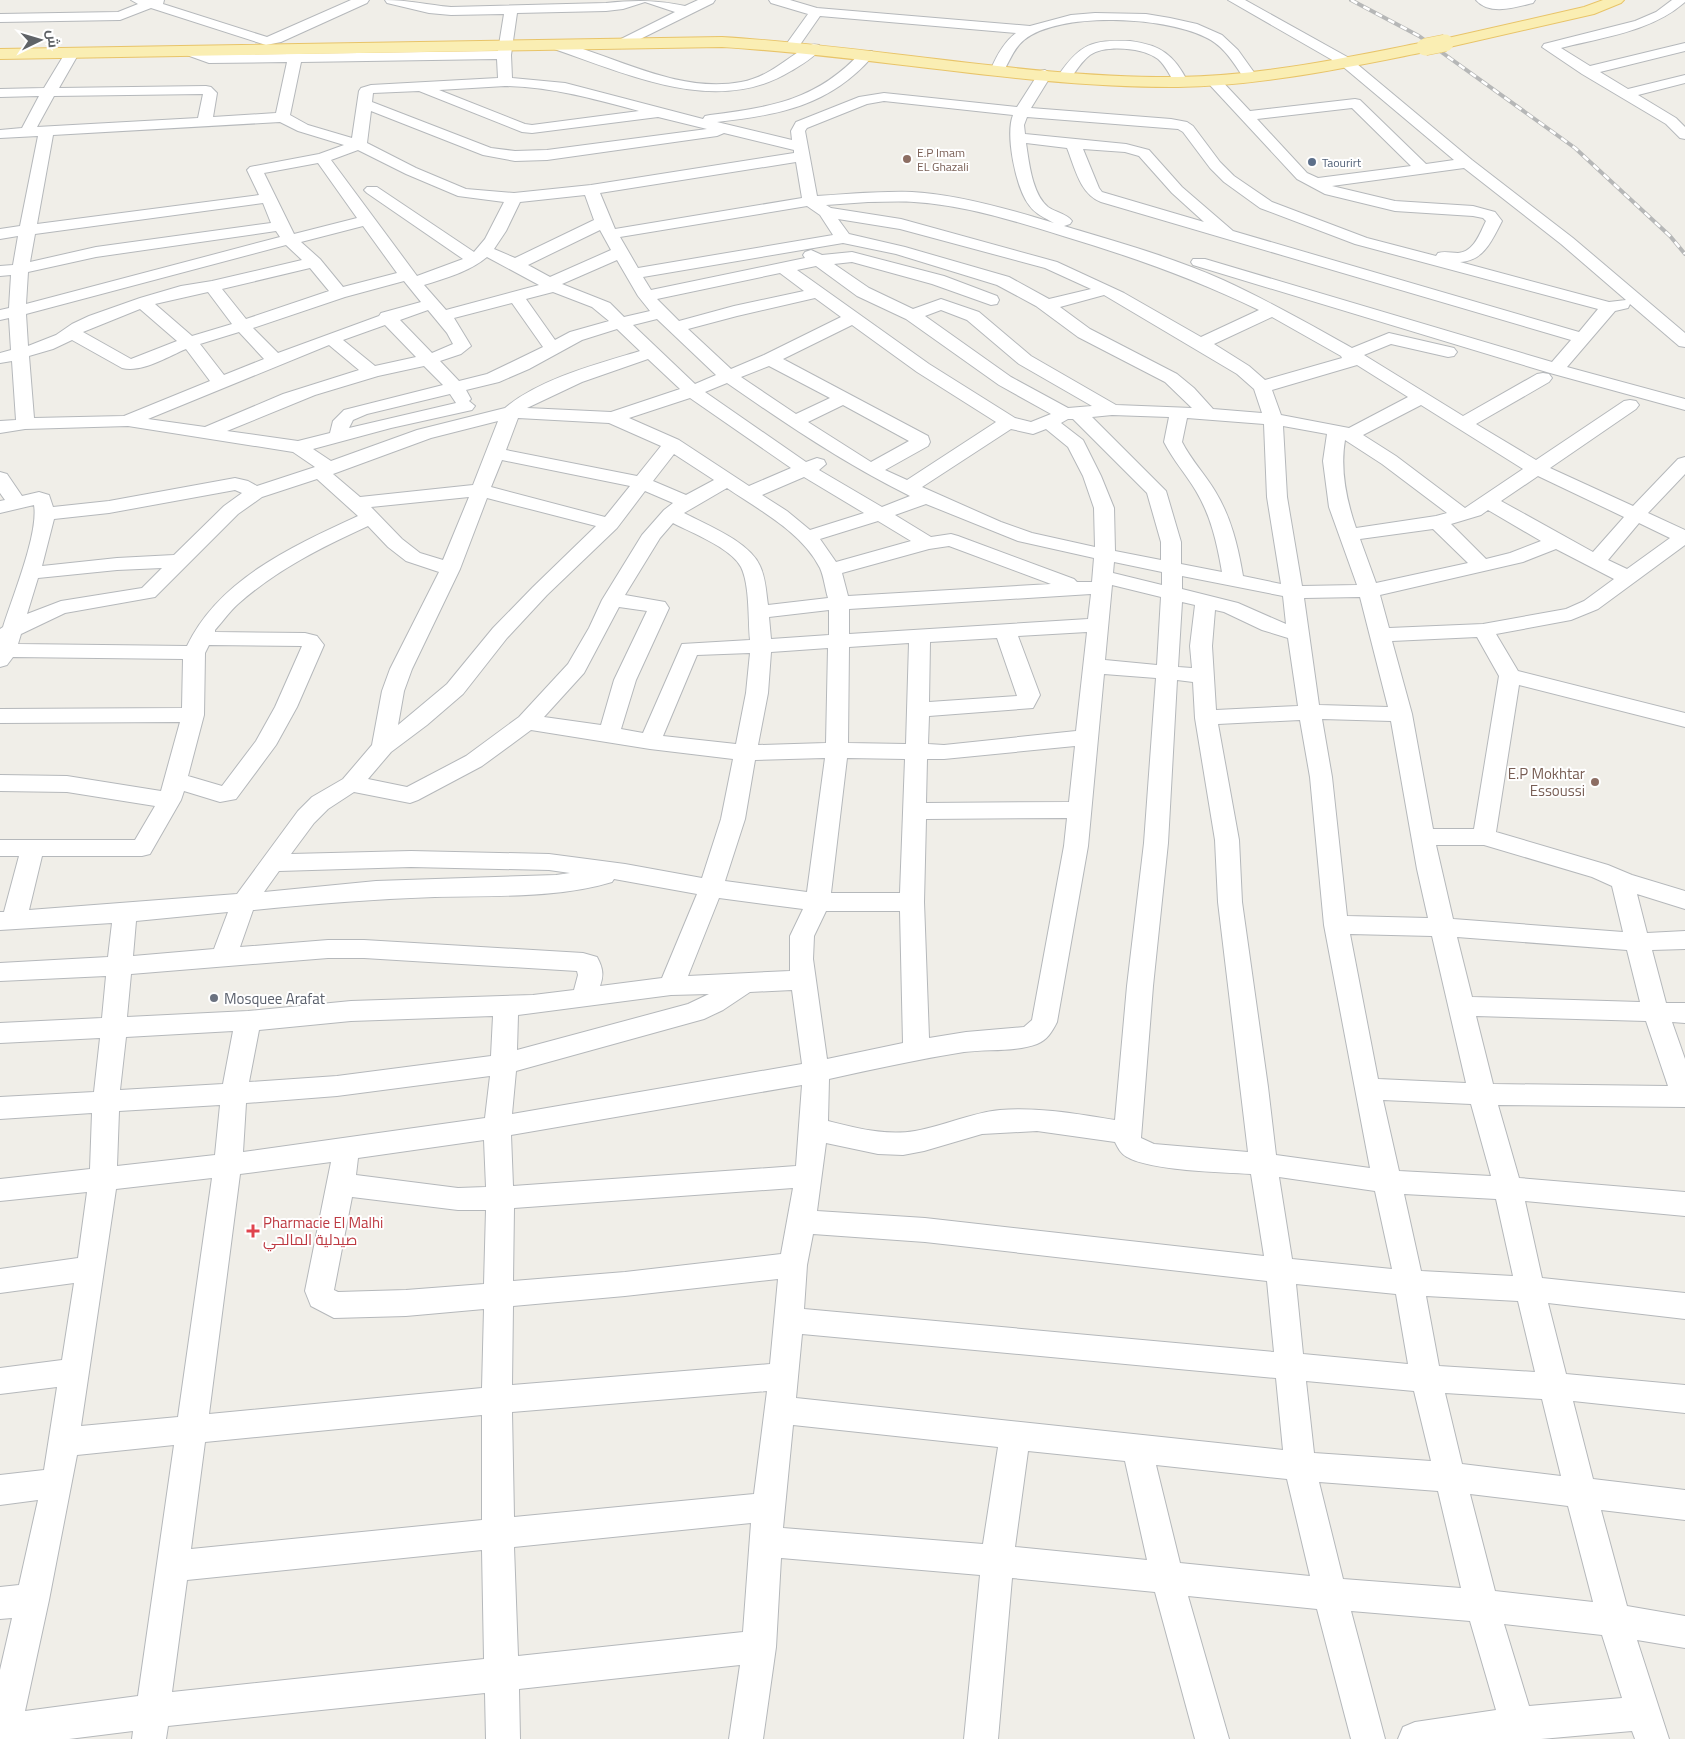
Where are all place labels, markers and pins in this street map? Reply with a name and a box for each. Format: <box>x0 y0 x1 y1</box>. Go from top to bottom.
place label: E.P Imam EL Ghazali <box>917 143 969 176</box>
marker: E.P Imam EL Ghazali <box>901 153 913 165</box>
place label: Taourirt <box>1322 153 1362 172</box>
marker: Taourirt <box>1306 156 1318 168</box>
place label: E.P Mokhtar Essoussi <box>1508 762 1585 802</box>
marker: E.P Mokhtar Essoussi <box>1589 776 1601 788</box>
place label: Mosquee Arafat <box>224 987 326 1010</box>
marker: Mosquee Arafat <box>208 992 220 1004</box>
place label: Pharmacie El Malhi صيدلية المالحي <box>263 1211 383 1252</box>
marker: Pharmacie El Malhi صيدلية المالحي <box>247 1225 259 1237</box>

